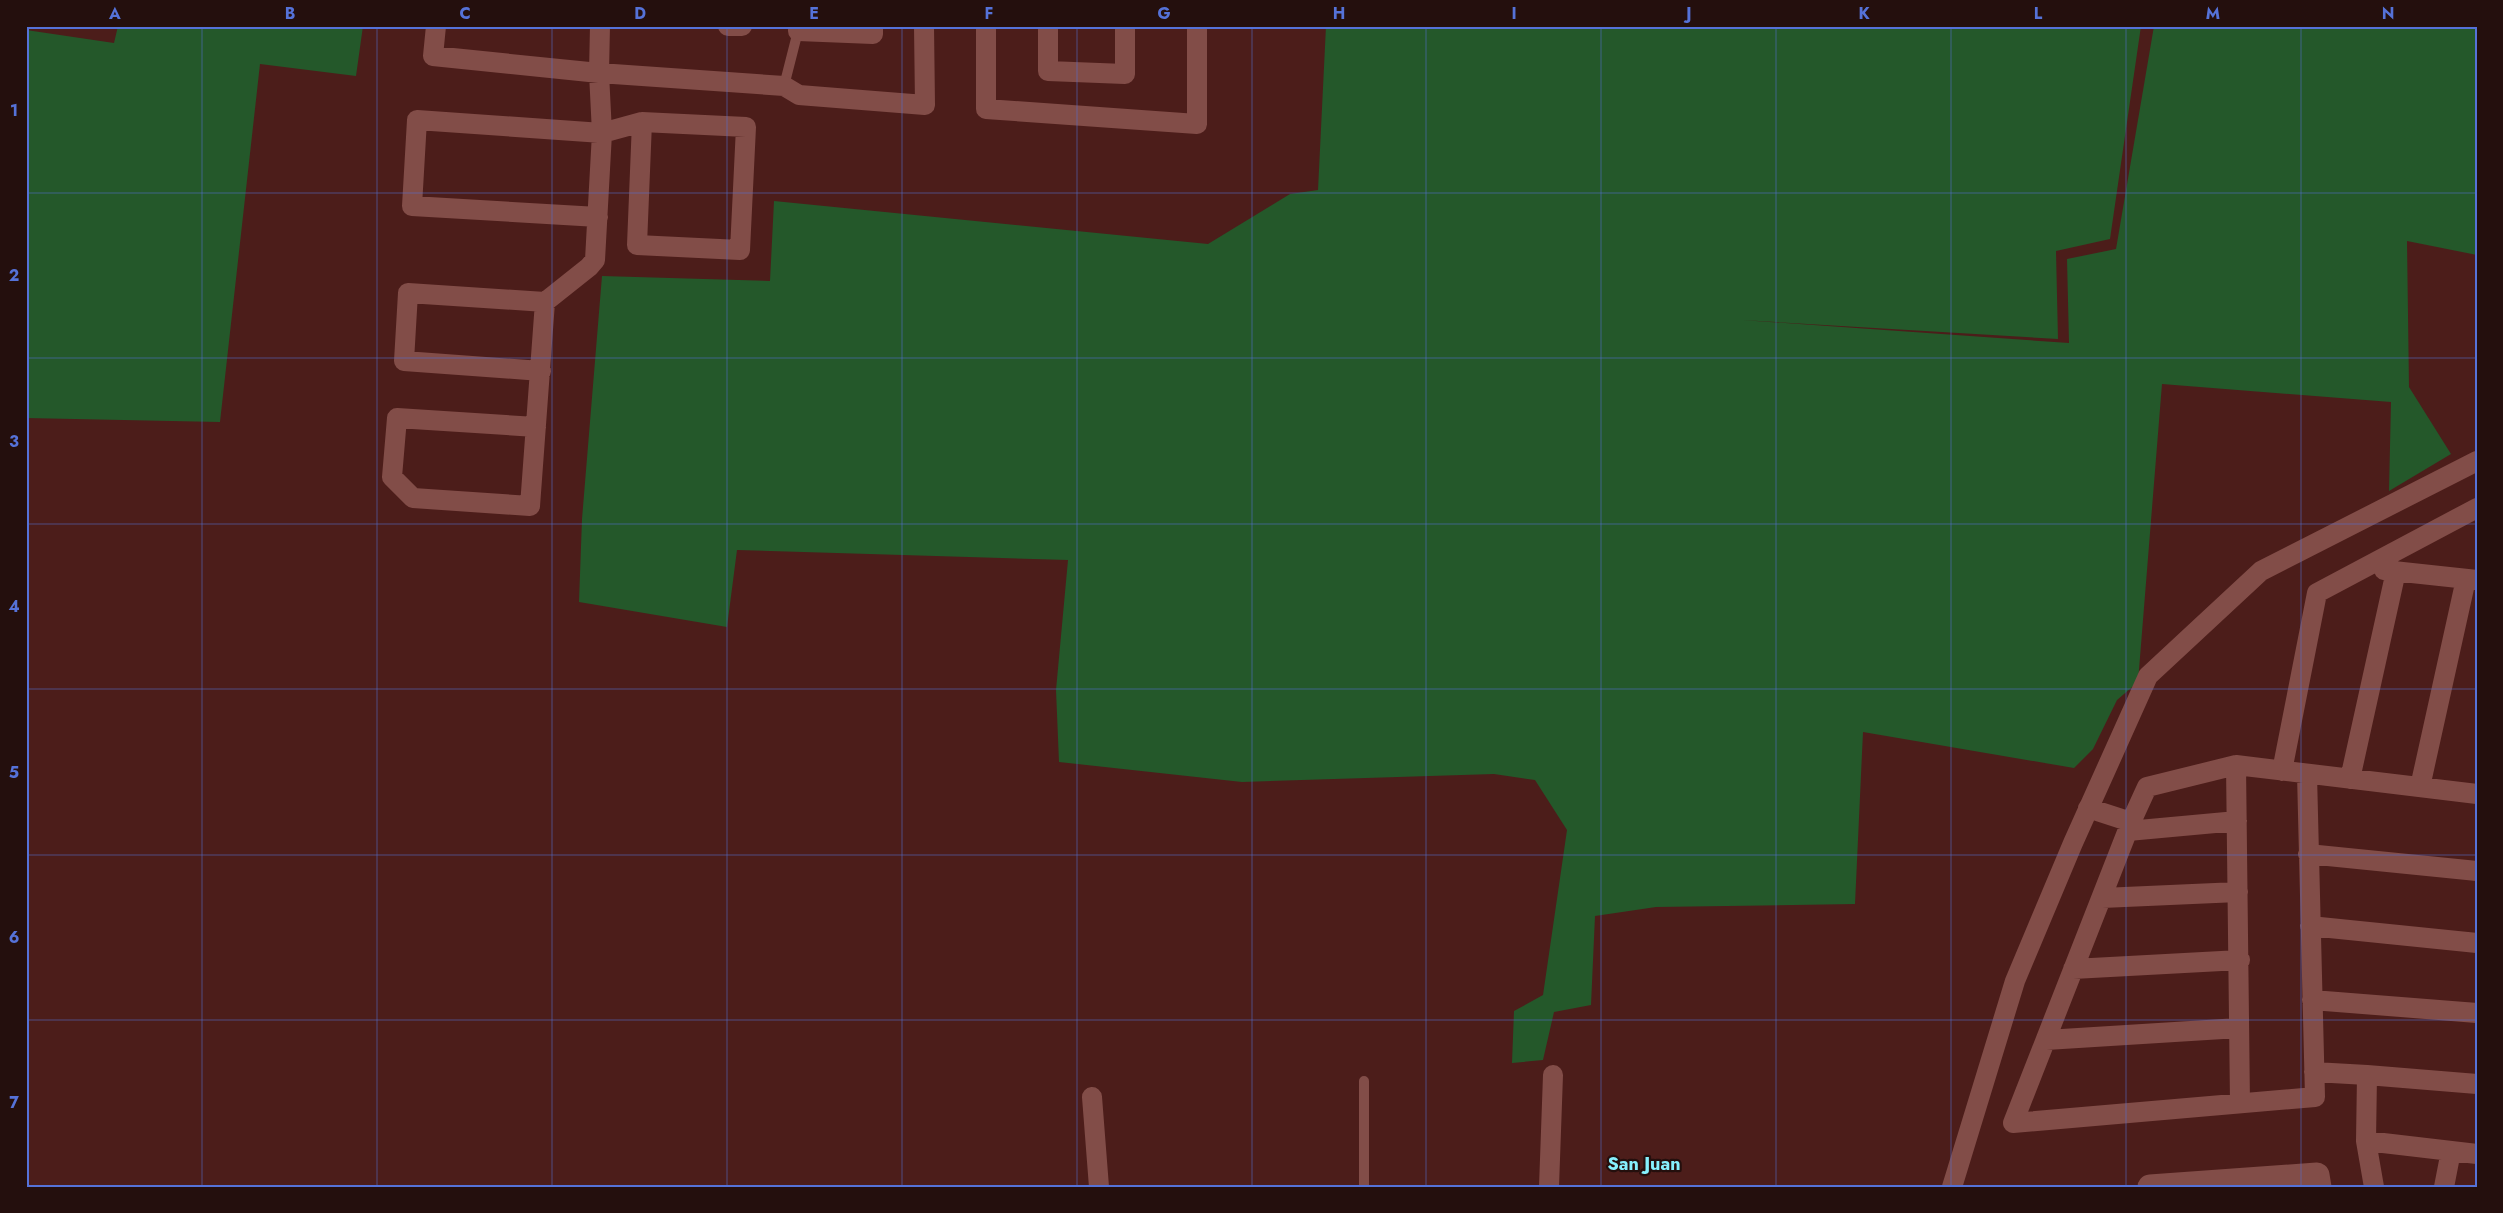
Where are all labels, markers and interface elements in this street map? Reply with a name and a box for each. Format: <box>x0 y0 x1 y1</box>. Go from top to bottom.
text: A <box>108 2 121 25</box>
text: B <box>285 2 295 25</box>
text: C <box>459 2 471 25</box>
text: D <box>634 2 646 25</box>
text: E <box>809 2 819 25</box>
text: F <box>985 2 993 25</box>
text: G <box>1157 2 1171 25</box>
text: H <box>1333 2 1345 25</box>
text: I <box>1511 2 1517 25</box>
text: J <box>1683 2 1692 25</box>
text: K <box>1858 2 1870 25</box>
text: L <box>2034 2 2043 25</box>
text: M <box>2206 2 2220 25</box>
text: N <box>2382 2 2394 25</box>
text: 1 <box>10 99 18 122</box>
text: 2 <box>9 264 19 287</box>
text: 3 <box>9 430 19 453</box>
text: 4 <box>8 595 20 618</box>
text: 5 <box>9 761 19 784</box>
text: 6 <box>9 926 19 949</box>
text: 7 <box>9 1091 19 1114</box>
district label: San Juan <box>1607 1151 1681 1177</box>

